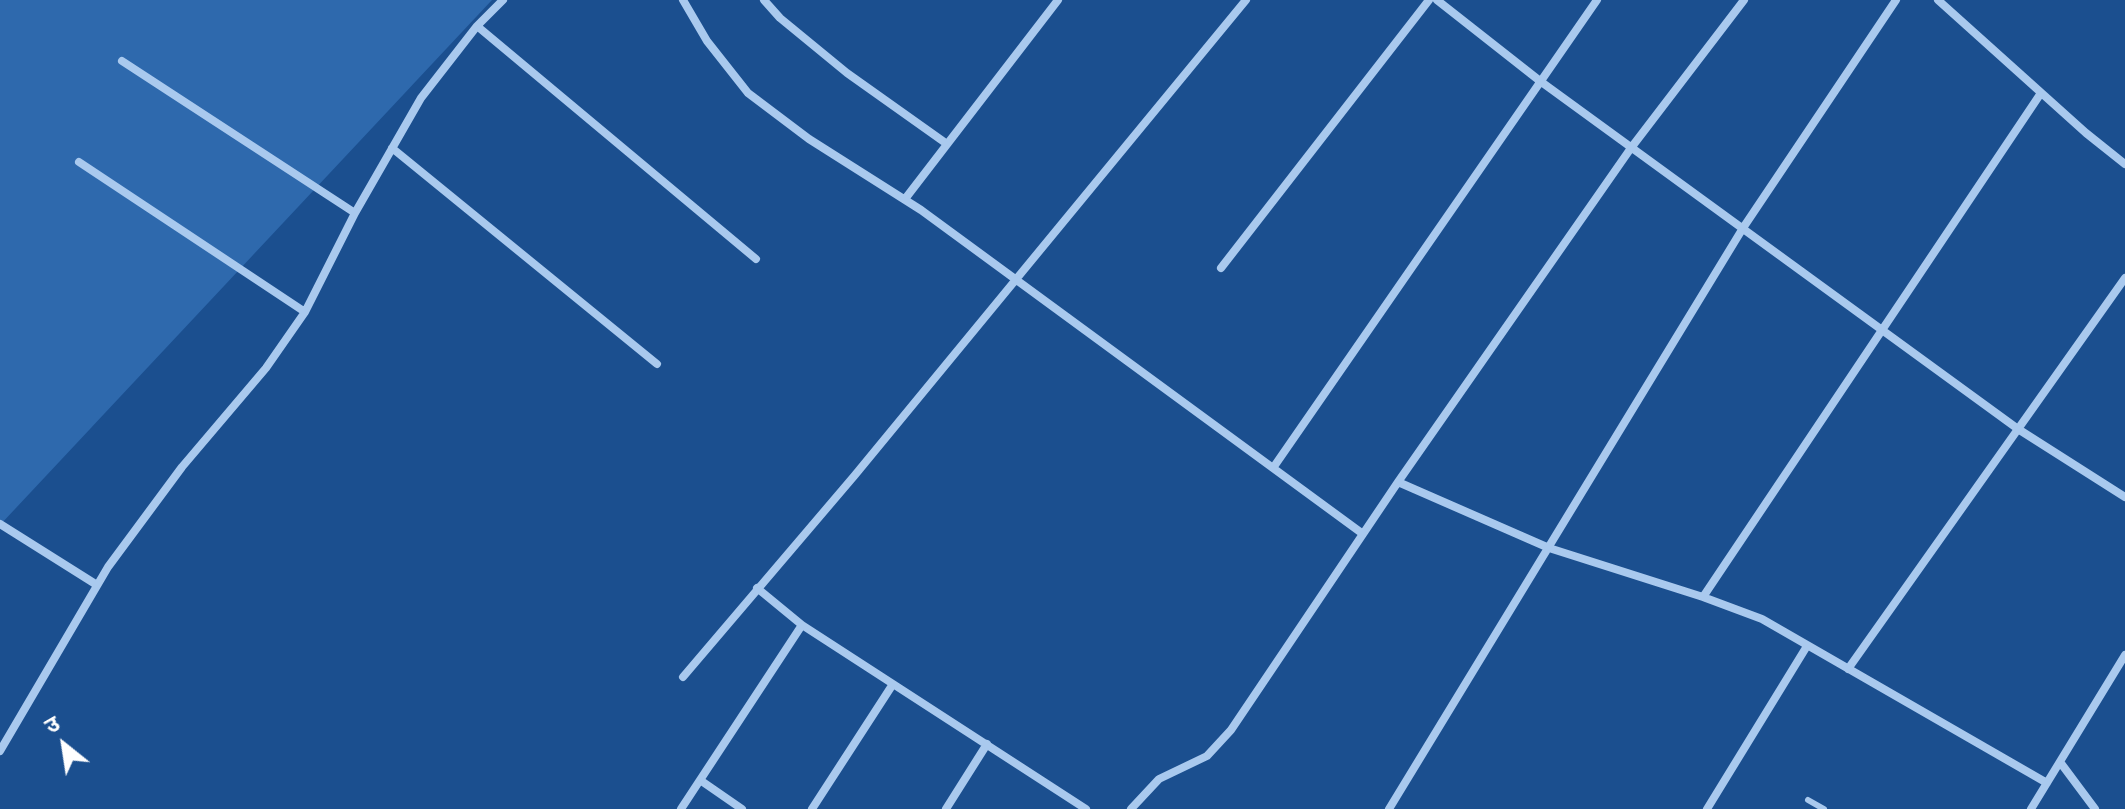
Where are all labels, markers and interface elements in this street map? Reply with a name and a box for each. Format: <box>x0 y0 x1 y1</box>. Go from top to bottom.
north arrow <box>24 705 104 785</box>
text: उ <box>40 710 64 738</box>

